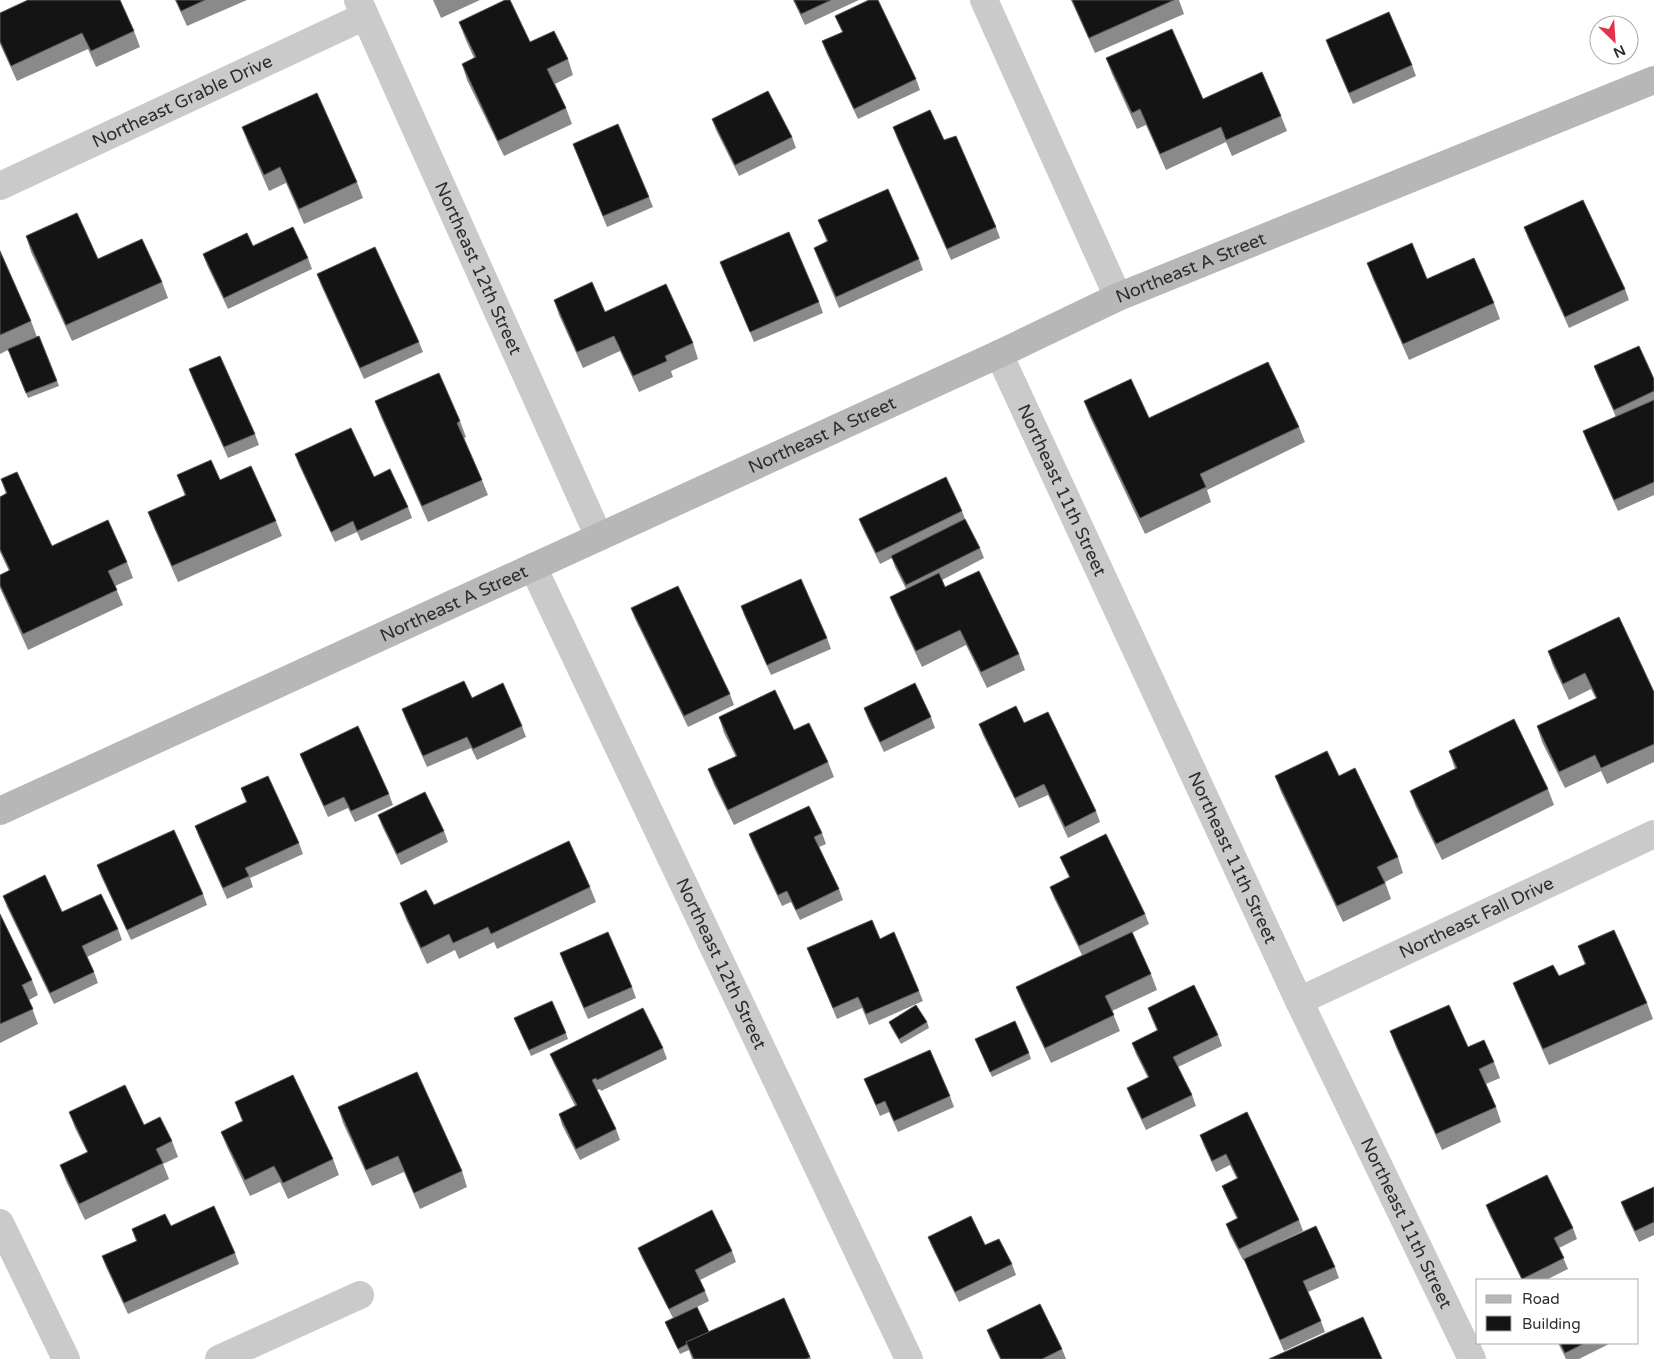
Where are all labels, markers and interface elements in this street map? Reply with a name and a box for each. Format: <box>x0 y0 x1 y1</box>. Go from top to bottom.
north arrow <box>1589 15 1639 65</box>
text: N <box>1611 41 1628 61</box>
street label: Northeast Grable Drive <box>89 50 276 153</box>
street label: Northeast 12th Street <box>430 178 527 358</box>
street label: Northeast A Street <box>1112 227 1269 308</box>
street label: Northeast A Street <box>745 392 900 478</box>
street label: Northeast 11th Street <box>1013 401 1111 580</box>
street label: Northeast A Street <box>376 560 531 647</box>
street label: Northeast 11th Street <box>1183 768 1282 947</box>
street label: Northeast Fall Drive <box>1396 872 1557 963</box>
street label: Northeast 12th Street <box>671 874 771 1053</box>
street label: Northeast 11th Street <box>1356 1134 1457 1312</box>
legend <box>1476 1279 1639 1344</box>
text: Road <box>1522 1290 1560 1308</box>
text: Building <box>1522 1315 1581 1333</box>

